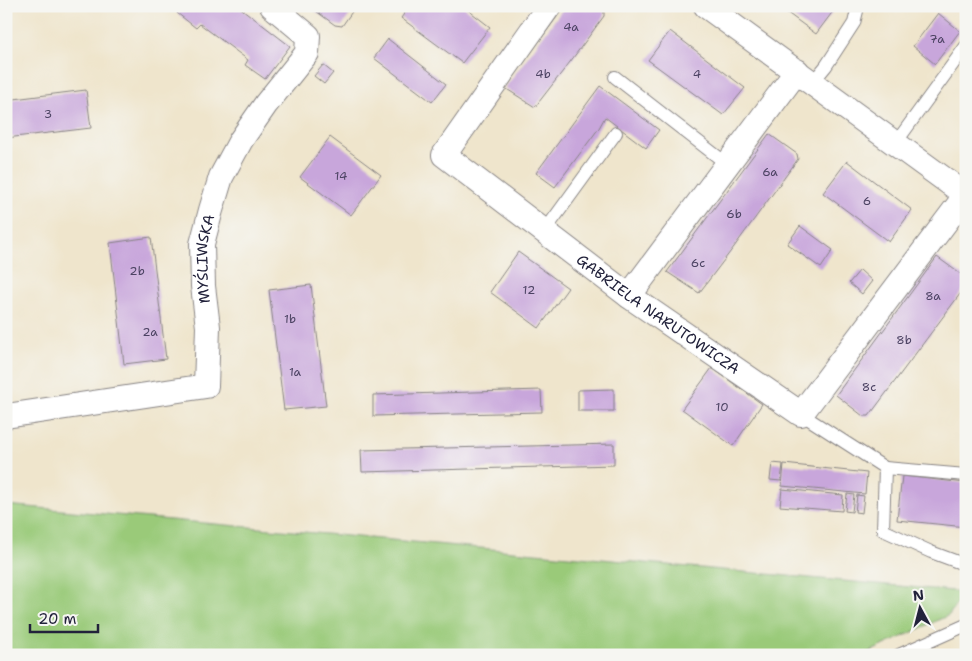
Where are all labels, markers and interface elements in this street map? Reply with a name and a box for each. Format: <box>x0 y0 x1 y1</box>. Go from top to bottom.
house number: 4a <box>563 19 579 35</box>
house number: 7a <box>929 31 945 47</box>
house number: 4b <box>535 66 551 82</box>
house number: 4 <box>693 66 701 82</box>
house number: 3 <box>44 106 52 122</box>
house number: 6a <box>762 164 778 180</box>
house number: 14 <box>335 168 347 184</box>
house number: 6 <box>863 193 871 209</box>
house number: 6b <box>726 206 742 222</box>
street label: MYŚLIWSKA <box>192 212 219 305</box>
street label: GABRIELA NARUTOWICZA <box>572 249 743 379</box>
house number: 6c <box>691 255 705 271</box>
house number: 2b <box>129 263 145 279</box>
house number: 12 <box>523 282 535 298</box>
house number: 8a <box>925 288 941 304</box>
house number: 1b <box>284 311 296 327</box>
house number: 2a <box>142 324 158 340</box>
house number: 8b <box>896 332 912 348</box>
house number: 1a <box>289 364 302 380</box>
house number: 8c <box>862 379 876 395</box>
house number: 10 <box>715 399 729 415</box>
north arrow <box>894 584 944 634</box>
text: N <box>912 585 925 605</box>
scale bar <box>30 601 98 633</box>
text: 20 m <box>38 609 77 629</box>

